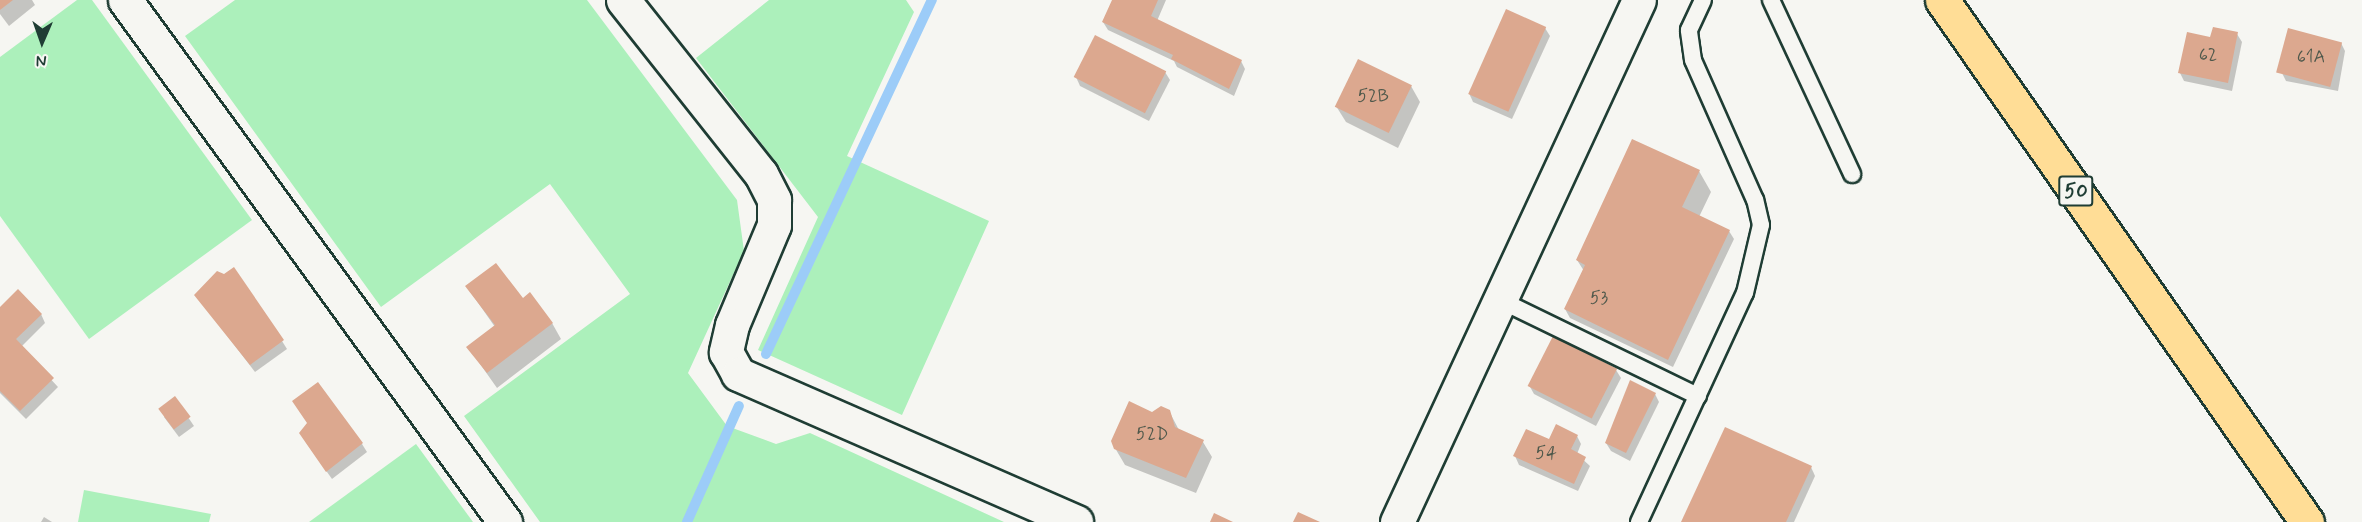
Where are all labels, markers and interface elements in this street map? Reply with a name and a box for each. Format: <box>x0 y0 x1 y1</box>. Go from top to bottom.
north arrow <box>12 12 72 72</box>
house number: 62 <box>2199 44 2217 66</box>
house number: 61A <box>2297 46 2325 68</box>
text: N <box>36 50 47 71</box>
house number: 52B <box>1357 85 1389 107</box>
road number: 50 <box>2058 174 2094 208</box>
house number: 53 <box>1590 287 1608 309</box>
house number: 52D <box>1136 423 1168 445</box>
house number: 54 <box>1535 442 1557 464</box>

